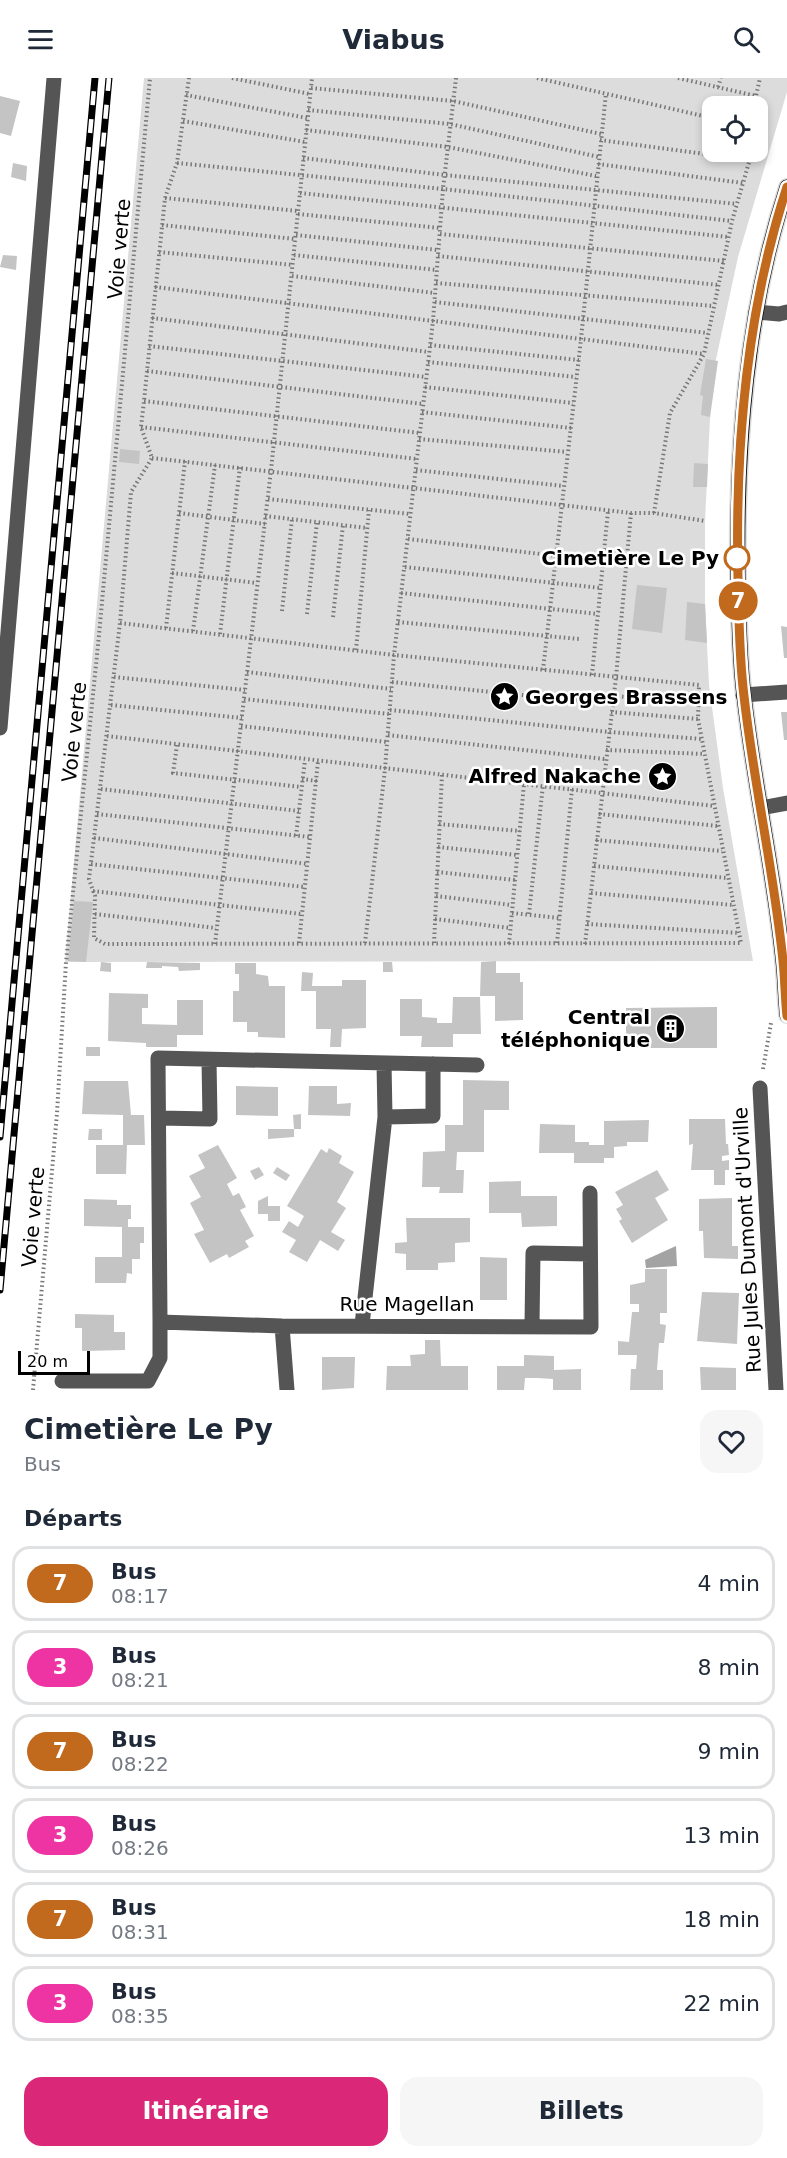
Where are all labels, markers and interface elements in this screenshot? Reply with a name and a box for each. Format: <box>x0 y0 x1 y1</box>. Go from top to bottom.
icon: menu <box>24 23 57 56</box>
icon: search <box>730 23 763 56</box>
text: Viabus <box>342 24 445 55</box>
map controls <box>702 96 768 162</box>
button: locate <box>702 96 768 162</box>
street label: Voie verte <box>103 198 135 300</box>
marker: Cimetière Le Py <box>724 545 750 571</box>
place label: Cimetière Le Py <box>541 546 719 570</box>
line badge: 7 <box>718 582 758 620</box>
text: 7 <box>731 589 745 613</box>
street label: Voie verte <box>57 680 91 784</box>
place icon: Georges Brassens <box>488 681 520 713</box>
place label: Georges Brassens <box>525 685 727 709</box>
place icon: Alfred Nakache <box>646 760 678 792</box>
place label: Alfred Nakache <box>469 764 641 788</box>
place label: Central téléphonique <box>501 1005 650 1052</box>
building icon: Central téléphonique <box>655 1012 687 1044</box>
street label: Rue Jules Dumont d'Urville <box>728 1107 766 1373</box>
street label: Voie verte <box>17 1166 49 1268</box>
street label: Rue Magellan <box>340 1292 474 1316</box>
scale bar <box>18 1348 90 1376</box>
text: 20 m <box>27 1352 68 1371</box>
button: heart <box>700 1410 763 1473</box>
text: Cimetière Le Py <box>24 1413 273 1446</box>
text: Bus <box>24 1452 61 1476</box>
text: Départs <box>24 1506 122 1531</box>
text: Bus <box>111 1559 157 1584</box>
text: 7 <box>53 1571 67 1595</box>
text: 4 min <box>698 1571 760 1596</box>
text: 08:17 <box>111 1584 169 1608</box>
text: Bus <box>111 1643 157 1668</box>
text: 3 <box>53 1655 67 1679</box>
text: 8 min <box>698 1655 760 1680</box>
text: 08:21 <box>111 1668 169 1692</box>
text: Bus <box>111 1727 157 1752</box>
text: 7 <box>53 1739 67 1763</box>
text: 9 min <box>698 1739 760 1764</box>
text: 08:22 <box>111 1752 169 1776</box>
text: Bus <box>111 1811 157 1836</box>
text: 3 <box>53 1823 67 1847</box>
text: 13 min <box>684 1823 760 1848</box>
text: 08:26 <box>111 1836 169 1860</box>
text: Bus <box>111 1895 157 1920</box>
text: 7 <box>53 1907 67 1931</box>
text: 18 min <box>684 1907 760 1932</box>
text: 08:31 <box>111 1920 169 1944</box>
text: Bus <box>111 1979 157 2004</box>
text: 3 <box>53 1991 67 2015</box>
text: 22 min <box>684 1991 760 2016</box>
text: 08:35 <box>111 2004 169 2028</box>
button: Itinéraire <box>24 2077 388 2146</box>
button: Billets <box>400 2077 763 2146</box>

